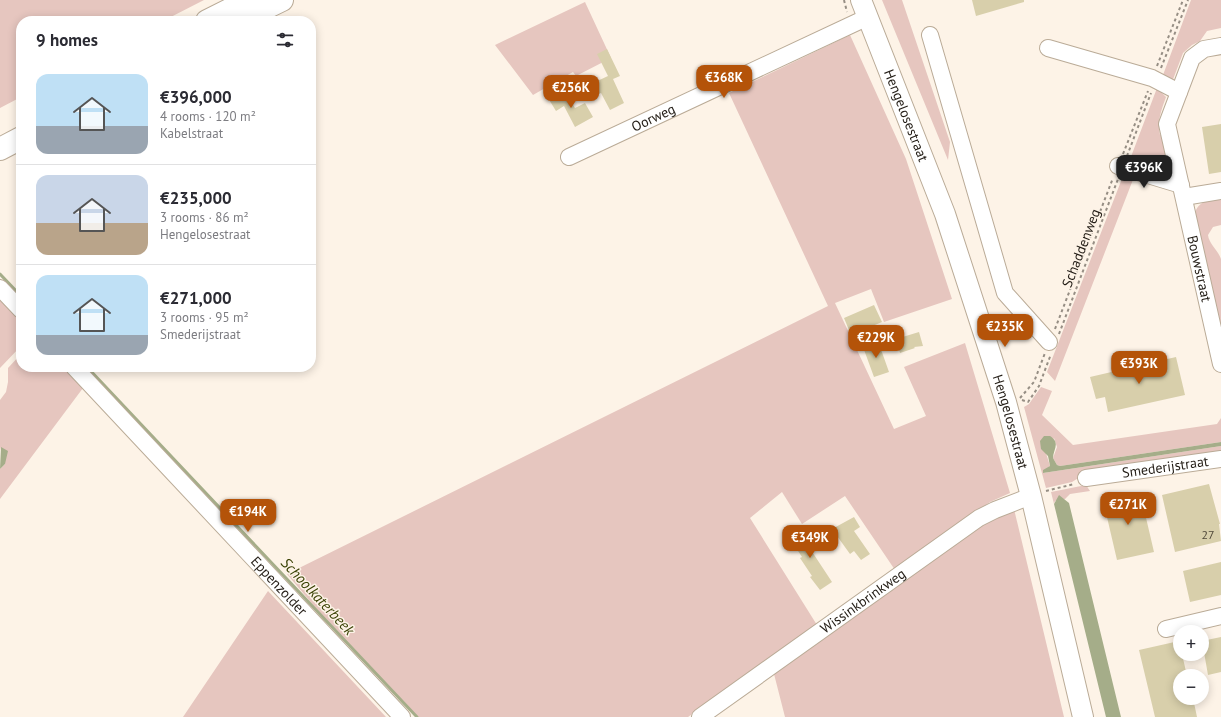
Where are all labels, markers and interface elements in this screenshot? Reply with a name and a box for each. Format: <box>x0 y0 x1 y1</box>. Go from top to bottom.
text: 9 homes <box>36 29 98 51</box>
icon: filters <box>274 29 296 51</box>
pin: €368K <box>696 65 752 99</box>
street label: Hengelosestraat <box>880 67 933 164</box>
text: €368K <box>705 69 743 86</box>
pin: €256K <box>543 75 599 109</box>
text: €256K <box>552 79 590 96</box>
text: €396,000 <box>160 86 232 108</box>
icon: home <box>68 90 116 138</box>
street label: Oorweg <box>628 100 678 136</box>
text: 4 rooms · 120 m² <box>160 108 256 125</box>
text: Kabelstraat <box>160 125 223 142</box>
pin: €396K <box>1116 155 1172 189</box>
text: €396K <box>1125 159 1163 176</box>
text: €235,000 <box>160 187 232 209</box>
icon: home <box>68 191 116 239</box>
street label: Schaddenweg <box>1058 206 1104 290</box>
text: 3 rooms · 86 m² <box>160 209 249 226</box>
text: Hengelosestraat <box>160 226 250 243</box>
street label: Bouwstraat <box>1183 234 1216 304</box>
text: €271,000 <box>160 287 232 309</box>
icon: home <box>68 291 116 339</box>
text: 3 rooms · 95 m² <box>160 309 249 326</box>
pin: €235K <box>977 314 1033 348</box>
text: €235K <box>986 318 1024 335</box>
pin: €229K <box>848 325 904 359</box>
text: Smederijstraat <box>160 326 241 343</box>
text: €229K <box>857 329 895 346</box>
pin: €393K <box>1111 351 1167 385</box>
text: €393K <box>1120 355 1158 372</box>
street label: Hengelosestraat <box>989 372 1033 471</box>
street label: Smederijstraat <box>1121 452 1210 482</box>
pin: €271K <box>1100 492 1156 526</box>
text: €271K <box>1109 496 1147 513</box>
pin: €194K <box>220 499 276 533</box>
text: €194K <box>229 503 267 520</box>
pin: €349K <box>782 525 838 559</box>
house number: 27 <box>1201 527 1215 542</box>
text: €349K <box>791 529 829 546</box>
street label: Eppenzolder <box>247 553 311 619</box>
water label: Schoolkaterbeek <box>277 553 360 640</box>
street label: Wissinkbrinkweg <box>817 564 909 637</box>
map controls <box>1173 625 1209 705</box>
button: + <box>1173 625 1209 661</box>
button: − <box>1173 669 1209 705</box>

